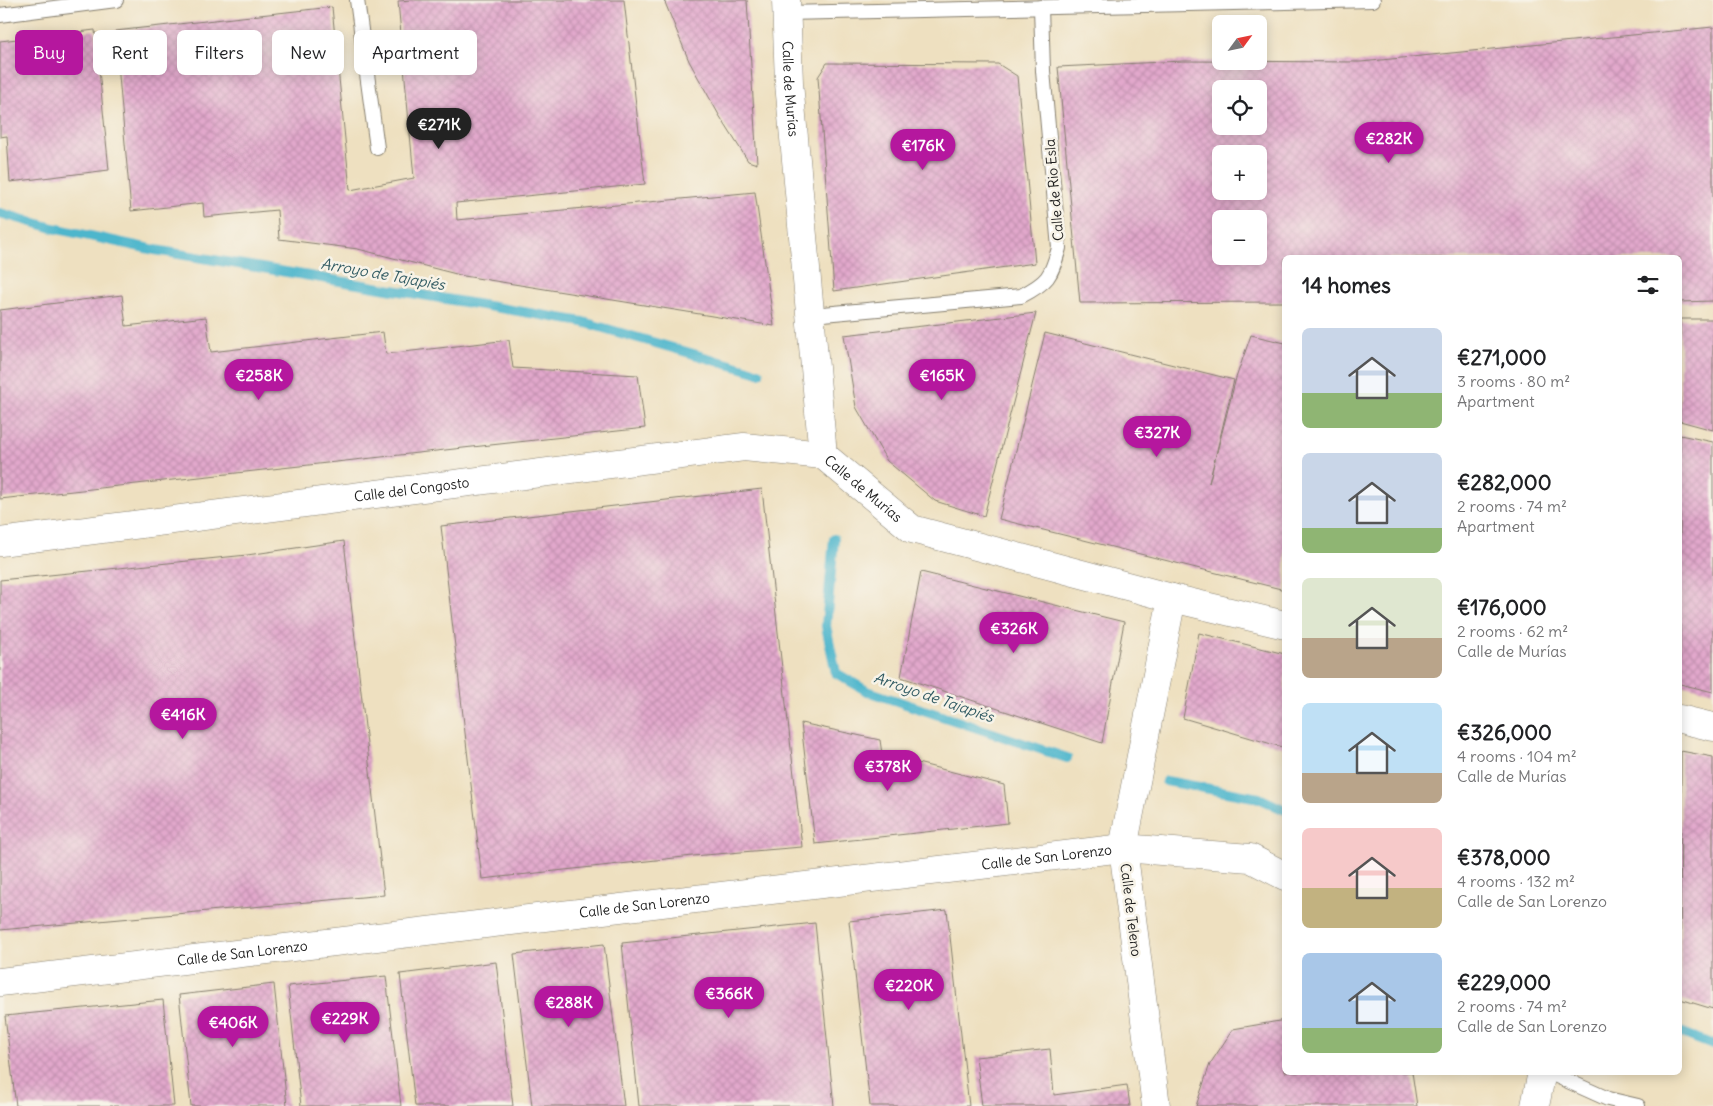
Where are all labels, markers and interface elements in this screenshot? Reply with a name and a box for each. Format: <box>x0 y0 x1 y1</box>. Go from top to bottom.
north arrow <box>1212 15 1268 70</box>
map controls <box>1212 15 1267 265</box>
chip: Buy <box>15 30 83 75</box>
chip: Rent <box>93 30 167 75</box>
chip: Filters <box>177 30 262 75</box>
chip: New <box>272 30 344 75</box>
chip: Apartment <box>354 30 477 75</box>
street label: Calle de Murías <box>778 41 803 138</box>
button: locate <box>1212 80 1267 135</box>
pin: €271K <box>404 108 474 150</box>
text: €271K <box>417 114 461 134</box>
pin: €282K <box>1354 121 1424 164</box>
pin: €176K <box>888 128 958 171</box>
text: €282K <box>1366 128 1412 148</box>
text: €176K <box>901 135 945 155</box>
street label: Calle de Rio Esla <box>1041 138 1067 242</box>
button: + <box>1212 145 1267 200</box>
button: − <box>1212 210 1267 265</box>
water label: Arroyo de Tajapiés <box>320 254 447 294</box>
icon: filters <box>1634 271 1662 299</box>
text: 14 homes <box>1302 272 1391 299</box>
text: €271,000 <box>1457 344 1547 371</box>
icon: home <box>1342 348 1402 408</box>
pin: €258K <box>224 358 294 401</box>
pin: €165K <box>907 358 977 401</box>
text: €258K <box>235 365 283 385</box>
text: €165K <box>920 365 964 385</box>
text: 3 rooms · 80 m² <box>1457 371 1570 391</box>
text: Apartment <box>1457 391 1535 411</box>
pin: €327K <box>1122 416 1192 458</box>
text: €327K <box>1134 422 1180 442</box>
street label: Calle de Murías <box>821 451 906 526</box>
text: €282,000 <box>1457 469 1551 496</box>
street label: Calle del Congosto <box>353 473 471 506</box>
icon: home <box>1342 473 1402 533</box>
text: 2 rooms · 74 m² <box>1457 496 1567 516</box>
text: Apartment <box>1457 516 1535 536</box>
text: €176,000 <box>1457 594 1547 621</box>
icon: home <box>1342 598 1402 658</box>
pin: €326K <box>979 612 1049 654</box>
text: €326K <box>990 618 1038 638</box>
text: 2 rooms · 62 m² <box>1457 621 1568 641</box>
text: Calle de Murías <box>1457 641 1567 661</box>
water label: Arroyo de Tajapiés <box>872 668 997 727</box>
pin: €416K <box>148 698 218 740</box>
text: €416K <box>161 704 205 724</box>
text: €326,000 <box>1457 719 1552 746</box>
icon: home <box>1342 723 1402 783</box>
text: 4 rooms · 104 m² <box>1457 746 1577 766</box>
pin: €378K <box>853 750 923 792</box>
text: €378K <box>865 756 911 776</box>
text: Calle de Murías <box>1457 766 1567 786</box>
street label: Calle de San Lorenzo <box>980 840 1113 874</box>
text: €378,000 <box>1457 844 1551 871</box>
icon: home <box>1342 848 1402 908</box>
street label: Calle de Teleno <box>1116 862 1146 958</box>
text: 4 rooms · 132 m² <box>1457 871 1575 891</box>
street label: Calle de San Lorenzo <box>578 888 711 922</box>
text: Calle de San Lorenzo <box>1457 891 1607 911</box>
street label: Calle de San Lorenzo <box>176 936 309 970</box>
pin: €220K <box>874 968 944 1011</box>
text: €229,000 <box>1457 969 1551 996</box>
icon: home <box>1342 973 1402 1033</box>
text: €220K <box>885 975 933 995</box>
pin: €366K <box>694 976 764 1019</box>
text: €366K <box>705 983 753 1003</box>
pin: €288K <box>534 986 604 1028</box>
text: €288K <box>545 992 593 1012</box>
text: 2 rooms · 74 m² <box>1457 996 1567 1016</box>
pin: €229K <box>310 1002 380 1044</box>
pin: €406K <box>198 1006 268 1048</box>
text: €229K <box>322 1008 368 1028</box>
text: €406K <box>208 1012 258 1032</box>
text: Calle de San Lorenzo <box>1457 1016 1607 1036</box>

